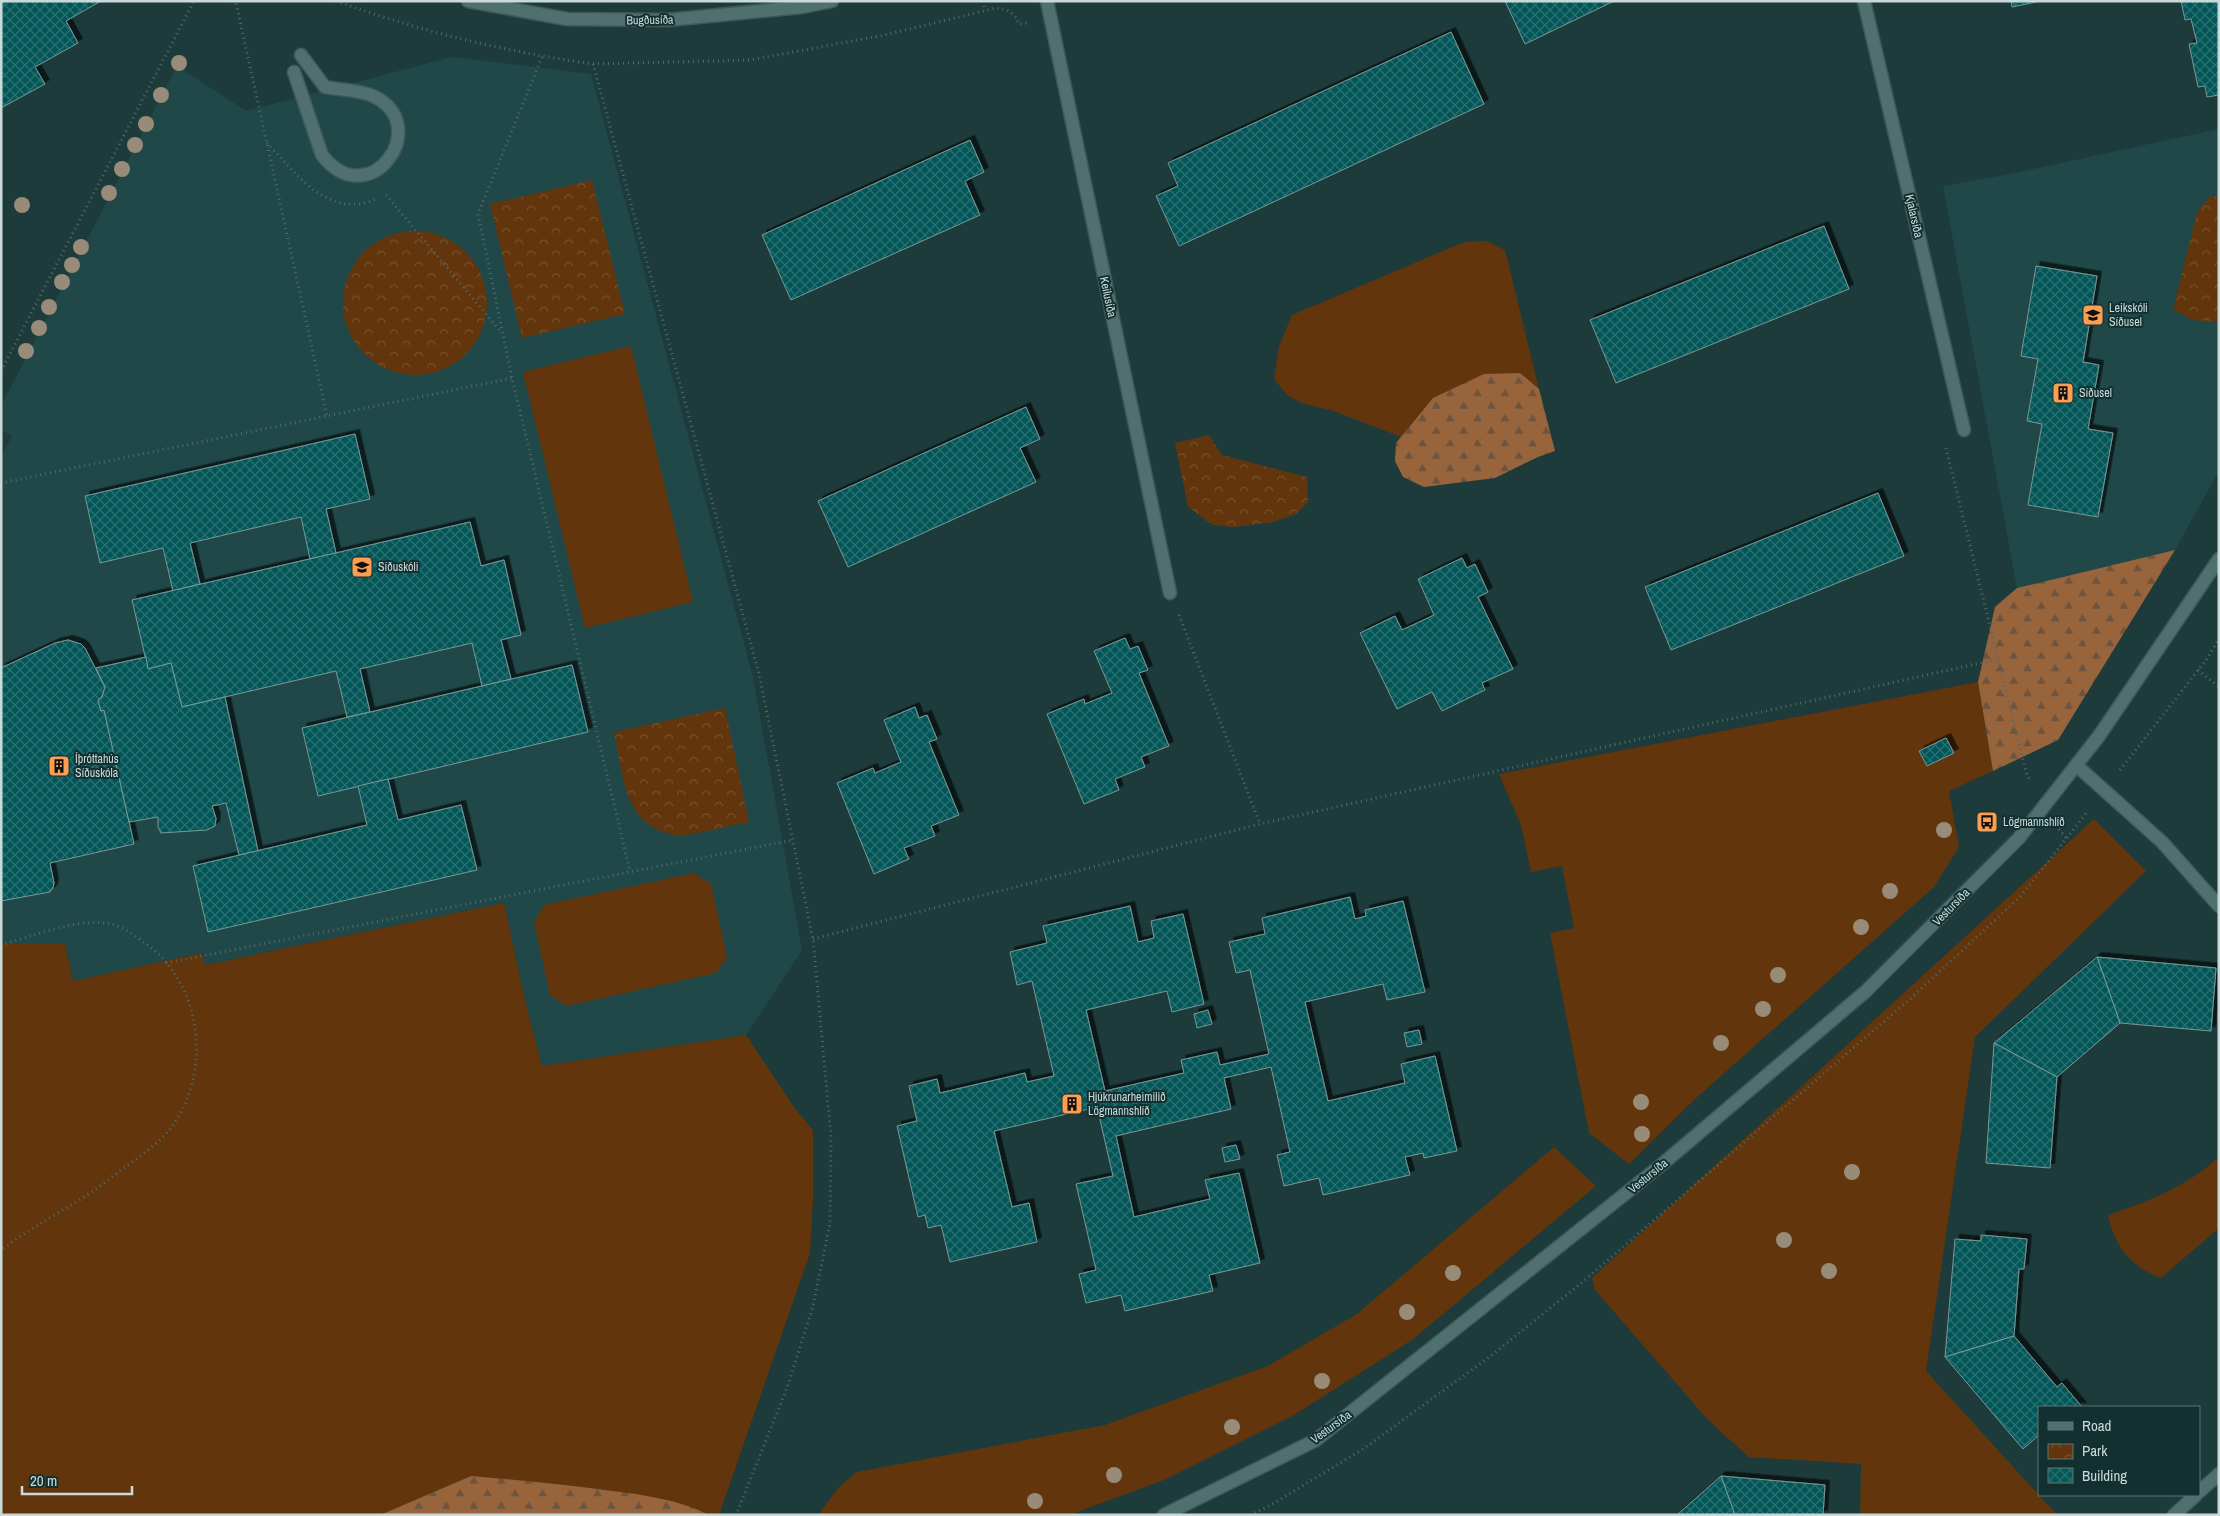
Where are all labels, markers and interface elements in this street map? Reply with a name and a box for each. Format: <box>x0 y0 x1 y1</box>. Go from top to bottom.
street label: Bugðusíða <box>626 12 674 28</box>
street label: Kjalarsíða <box>1901 193 1927 240</box>
street label: Keilusíða <box>1096 275 1120 319</box>
place label: Leikskóli Síðusel <box>2109 300 2148 330</box>
school or university icon: Leikskóli Síðusel <box>2081 303 2105 327</box>
building icon: Síðusel <box>2051 381 2075 405</box>
place label: Síðusel <box>2079 385 2112 401</box>
school or university icon: Síðuskóli <box>350 555 374 579</box>
place label: Síðuskóli <box>378 559 418 575</box>
place label: Íþróttahús Síðuskóla <box>75 751 119 781</box>
building icon: Íþróttahús Síðuskóla <box>47 754 71 778</box>
bus stop icon: Lögmannshlíð <box>1975 810 1999 834</box>
place label: Lögmannshlíð <box>2003 814 2065 830</box>
street label: Vestursíða <box>1929 885 1973 929</box>
place label: Hjúkrunarheimilið Lögmannshlíð <box>1088 1089 1166 1119</box>
building icon: Hjúkrunarheimilið Lögmannshlíð <box>1060 1092 1084 1116</box>
street label: Vestursíða <box>1625 1155 1672 1197</box>
legend <box>2038 1406 2200 1496</box>
street label: Vestursíða <box>1307 1407 1355 1447</box>
text: Road <box>2082 1415 2111 1436</box>
text: Park <box>2082 1440 2108 1461</box>
scale bar <box>22 1464 132 1496</box>
text: Building <box>2082 1465 2127 1486</box>
text: 20 m <box>30 1470 57 1491</box>

